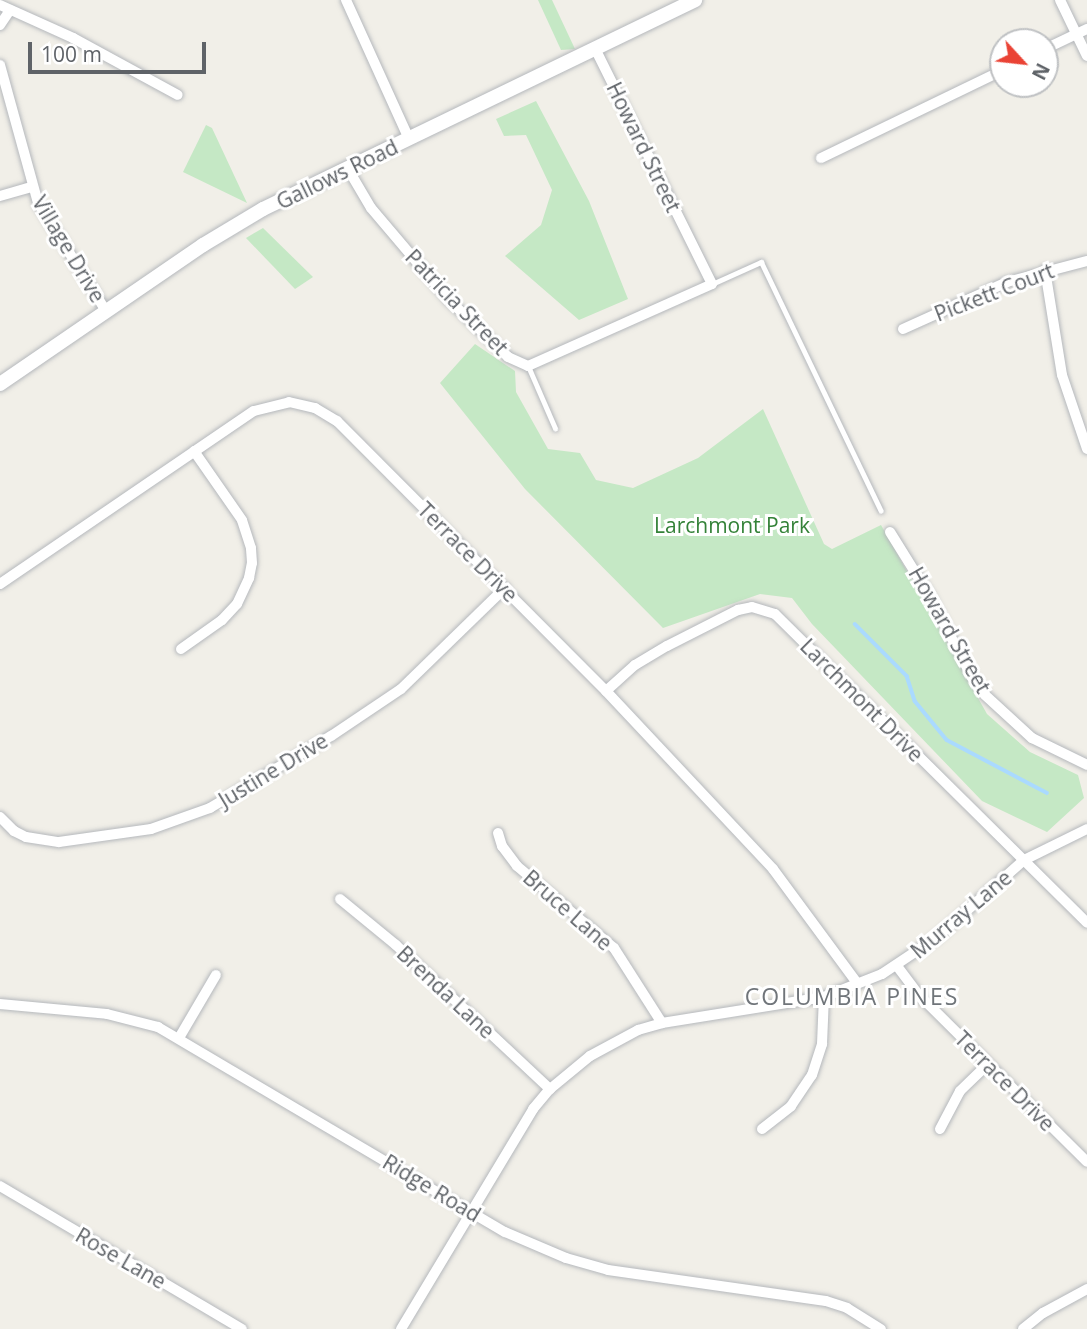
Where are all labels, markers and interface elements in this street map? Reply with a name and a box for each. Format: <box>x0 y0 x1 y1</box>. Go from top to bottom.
scale bar <box>32 28 210 72</box>
north arrow <box>989 28 1059 98</box>
text: 100 m <box>41 40 102 68</box>
text: N <box>1026 59 1056 84</box>
street label: Howard Street <box>602 78 686 216</box>
street label: Gallows Road <box>272 134 402 214</box>
street label: Village Drive <box>27 191 111 307</box>
street label: Patricia Street <box>400 244 514 360</box>
street label: Pickett Court <box>931 258 1057 326</box>
street label: Terrace Drive <box>413 497 523 607</box>
park label: Larchmont Park <box>654 512 810 538</box>
street label: Howard Street <box>904 562 996 698</box>
street label: Larchmont Drive <box>795 633 929 767</box>
street label: Justine Drive <box>214 728 332 812</box>
street label: Bruce Lane <box>518 865 618 955</box>
street label: Murray Lane <box>905 865 1017 963</box>
street label: Brenda Lane <box>392 940 500 1044</box>
district label: COLUMBIA PINES <box>746 982 958 1010</box>
street label: Terrace Drive <box>950 1026 1060 1136</box>
street label: Ridge Road <box>378 1149 486 1227</box>
street label: Rose Lane <box>71 1222 171 1294</box>

